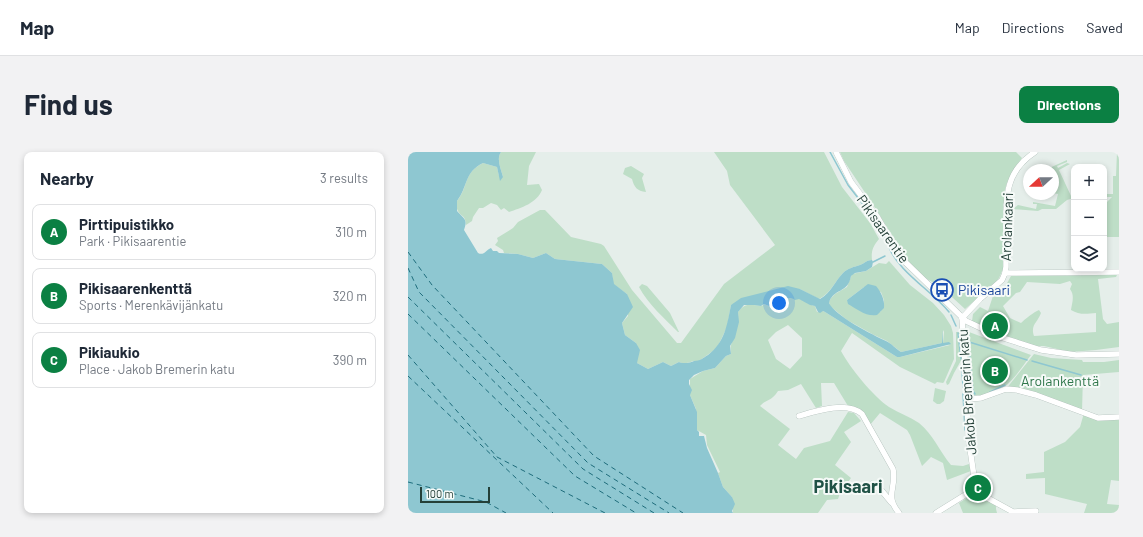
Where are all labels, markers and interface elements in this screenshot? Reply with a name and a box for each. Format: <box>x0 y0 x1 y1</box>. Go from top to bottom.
text: Map <box>20 16 54 39</box>
text: Map <box>955 19 980 36</box>
text: Directions <box>1002 19 1064 36</box>
text: Saved <box>1086 19 1123 36</box>
button: Directions <box>1019 86 1119 123</box>
text: Find us <box>24 87 113 121</box>
north arrow <box>1023 164 1059 200</box>
map controls <box>1071 164 1107 272</box>
button: + <box>1071 164 1107 200</box>
text: Nearby <box>40 168 94 188</box>
text: 3 results <box>320 170 368 186</box>
street label: Pikisaarentie <box>854 191 913 266</box>
street label: Arolankaari <box>997 192 1016 262</box>
button: − <box>1071 200 1107 236</box>
text: Pirttipuistikko <box>79 215 174 233</box>
text: A <box>50 224 58 240</box>
text: 310 m <box>335 224 367 240</box>
text: Park · Pikisaarentie <box>79 233 186 249</box>
button: layers <box>1071 236 1107 272</box>
bus stop icon: Pikisaari <box>929 277 955 303</box>
text: Pikisaarenkenttä <box>79 279 192 297</box>
place label: Pikisaari <box>958 281 1010 298</box>
text: B <box>50 288 58 304</box>
text: 320 m <box>333 288 367 304</box>
your location <box>769 293 789 313</box>
text: Sports · Merenkävijänkatu <box>79 297 223 313</box>
pin: A <box>982 311 1008 341</box>
street label: Jakob Bremerin katu <box>954 329 979 455</box>
text: Pikiaukio <box>79 343 140 361</box>
text: C <box>50 352 58 368</box>
text: 390 m <box>333 352 367 368</box>
pin: B <box>982 356 1008 386</box>
text: Place · Jakob Bremerin katu <box>79 361 235 377</box>
park label: Arolankenttä <box>1021 372 1099 389</box>
pin: C <box>965 473 991 503</box>
district label: Pikisaari <box>813 475 883 497</box>
scale bar <box>420 485 490 504</box>
text: 100 m <box>426 487 454 500</box>

